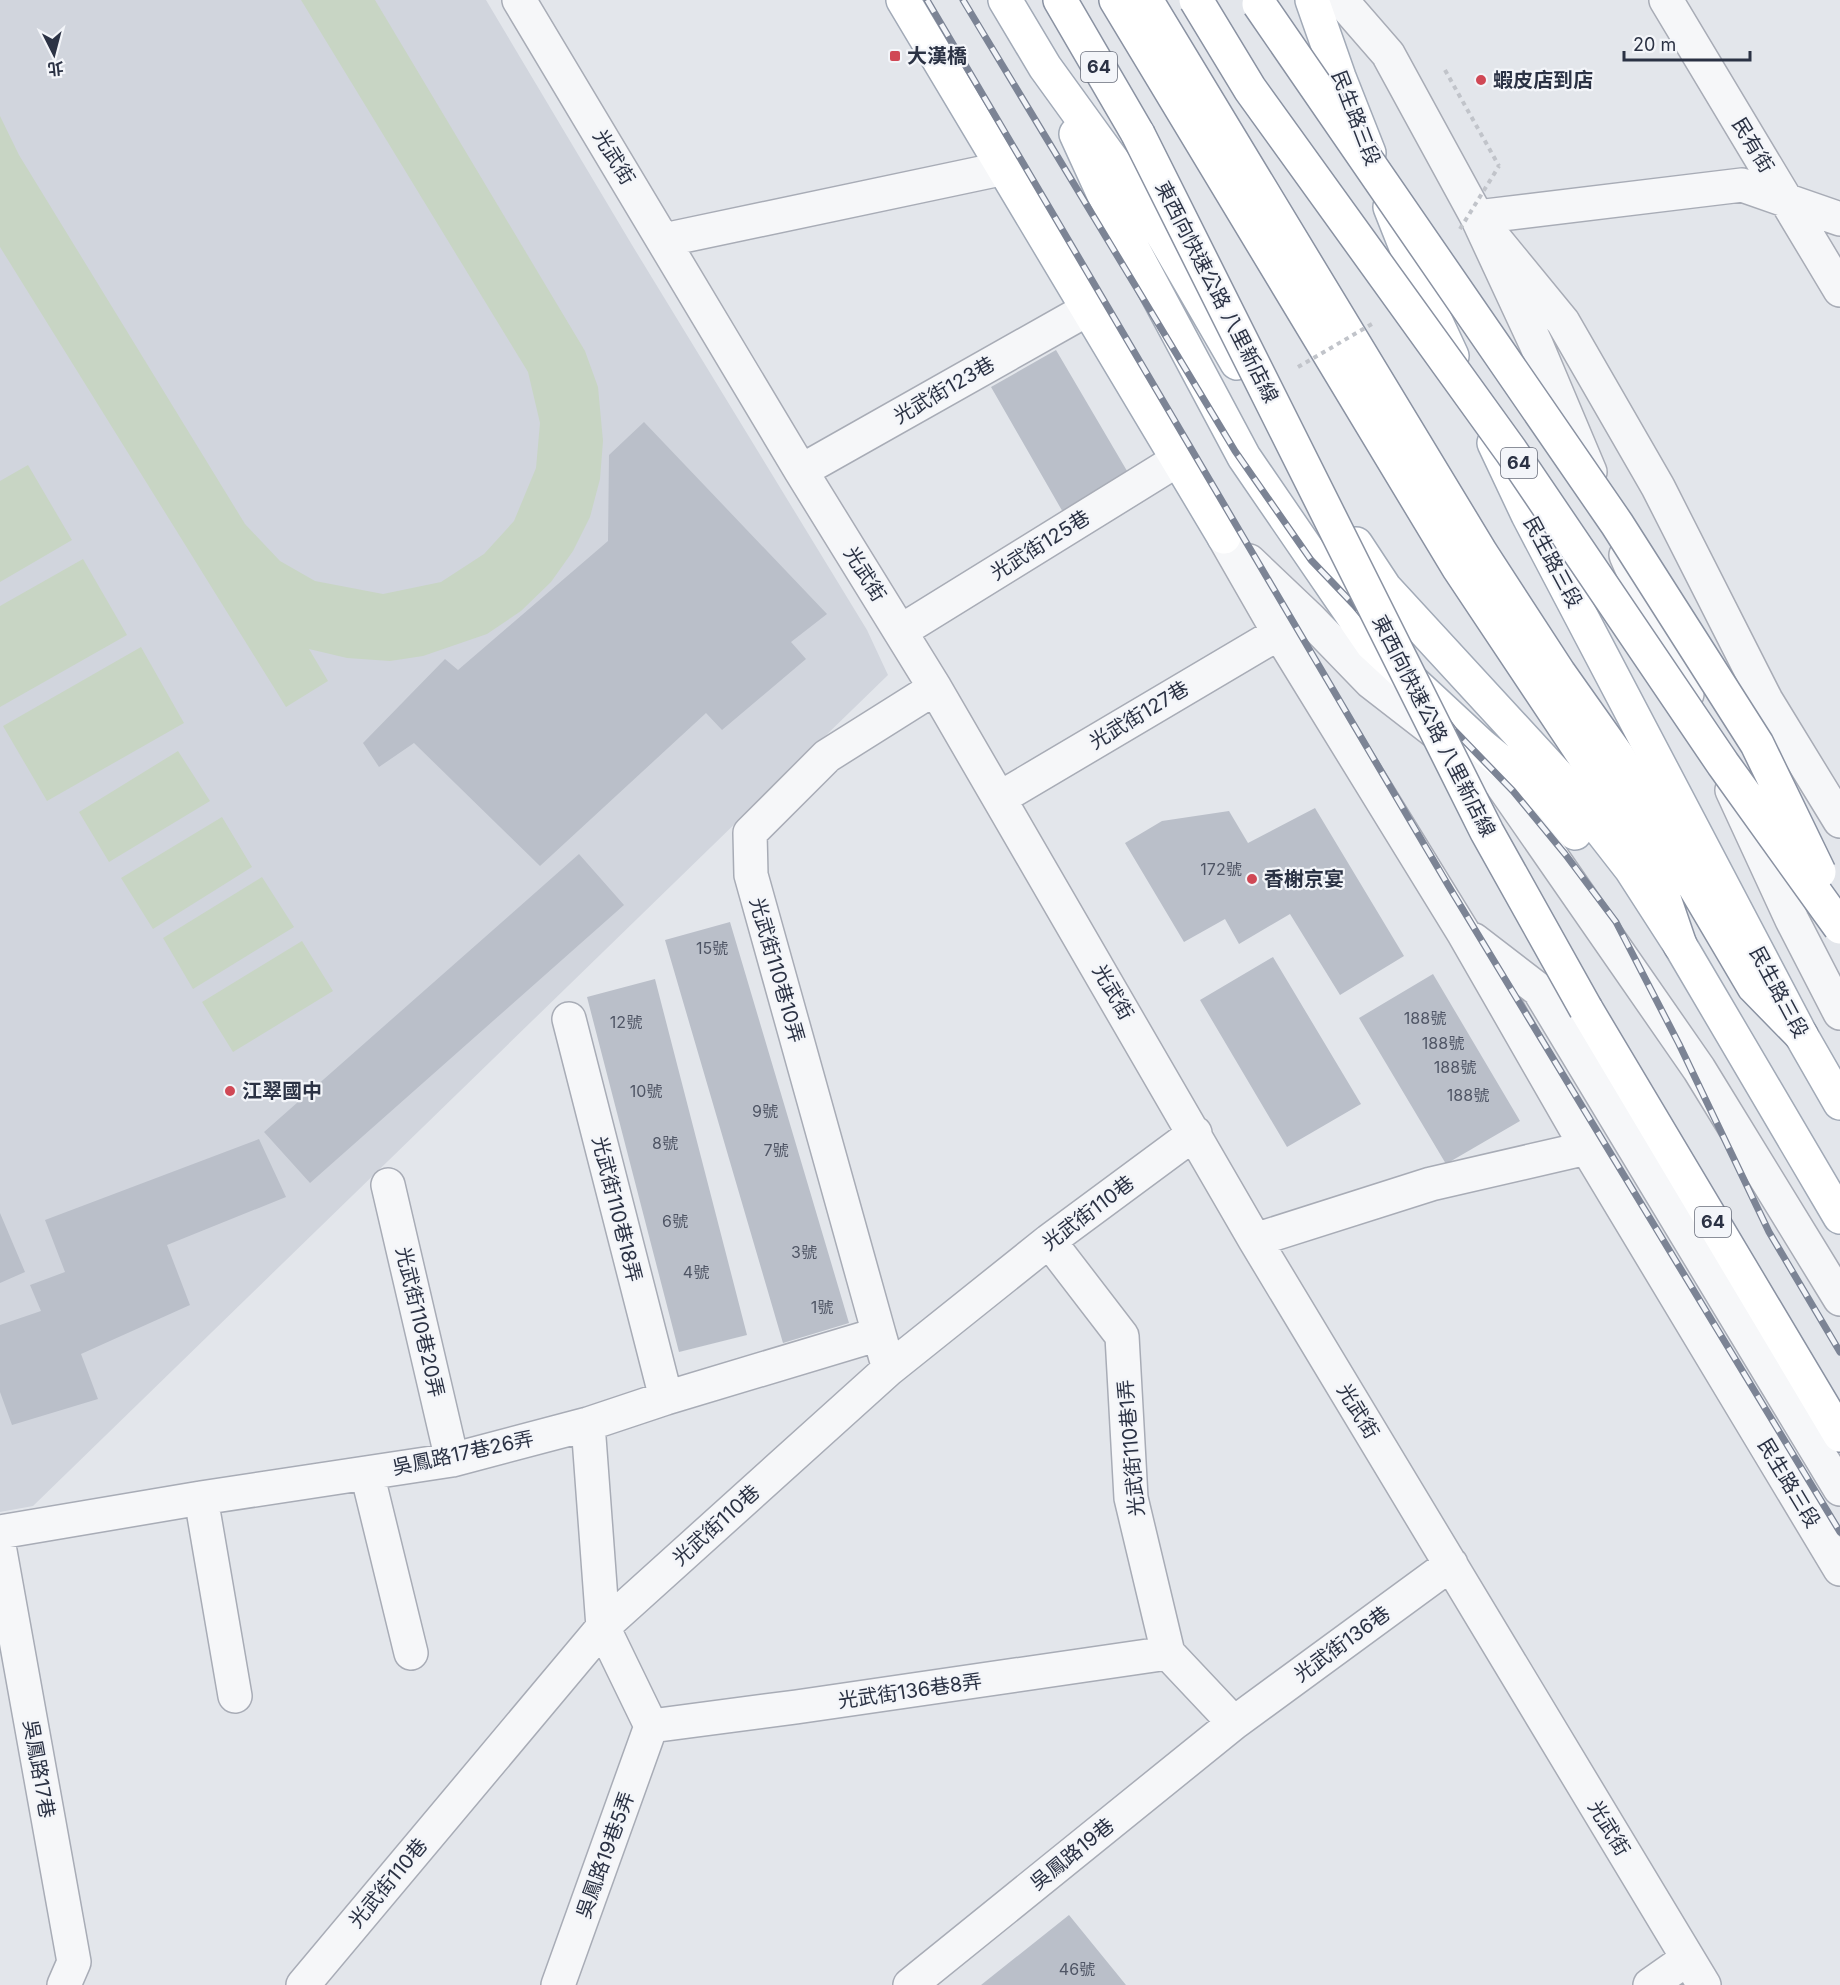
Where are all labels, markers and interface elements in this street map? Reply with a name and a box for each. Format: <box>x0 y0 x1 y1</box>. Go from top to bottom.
north arrow <box>24 24 84 84</box>
scale bar <box>1624 24 1750 62</box>
text: 20 m <box>1633 34 1676 55</box>
place label: 大漢橋 <box>907 44 967 68</box>
marker: 大漢橋 <box>888 49 902 63</box>
road number: 64 <box>1081 52 1117 82</box>
text: 北 <box>47 58 65 80</box>
street label: 民生路三段 <box>1327 67 1385 169</box>
place label: 蝦皮店到店 <box>1493 68 1593 92</box>
marker: 蝦皮店到店 <box>1474 73 1488 87</box>
street label: 民有街 <box>1727 113 1779 177</box>
street label: 光武街 <box>588 125 640 189</box>
street label: 東西向快速公路 八里新店線 <box>1151 177 1283 407</box>
street label: 光武街123巷 <box>889 351 999 429</box>
road number: 64 <box>1501 448 1537 478</box>
street label: 光武街125巷 <box>986 505 1094 585</box>
street label: 民生路三段 <box>1519 512 1587 612</box>
street label: 光武街 <box>839 542 891 606</box>
street label: 東西向快速公路 八里新店線 <box>1368 611 1500 841</box>
street label: 光武街127巷 <box>1085 676 1193 754</box>
house number: 172號 <box>1200 859 1242 879</box>
place label: 香榭京宴 <box>1264 867 1344 891</box>
marker: 香榭京宴 <box>1245 872 1259 886</box>
street label: 光武街110巷10弄 <box>745 895 809 1045</box>
house number: 15號 <box>696 938 728 958</box>
street label: 民生路三段 <box>1745 942 1813 1042</box>
street label: 光武街 <box>1088 960 1138 1024</box>
house number: 188號 <box>1404 1008 1446 1028</box>
house number: 12號 <box>610 1012 642 1032</box>
house number: 188號 <box>1422 1033 1464 1053</box>
house number: 188號 <box>1434 1057 1476 1077</box>
place label: 江翠國中 <box>242 1079 322 1103</box>
house number: 10號 <box>630 1081 662 1101</box>
marker: 江翠國中 <box>223 1084 237 1098</box>
house number: 188號 <box>1447 1085 1489 1105</box>
house number: 9號 <box>752 1101 778 1121</box>
house number: 8號 <box>652 1133 678 1153</box>
street label: 光武街110巷18弄 <box>587 1134 647 1284</box>
house number: 7號 <box>763 1140 789 1160</box>
street label: 光武街110巷 <box>1037 1171 1139 1255</box>
road number: 64 <box>1695 1207 1731 1237</box>
house number: 6號 <box>662 1211 688 1231</box>
house number: 3號 <box>791 1242 817 1262</box>
street label: 光武街110巷20弄 <box>391 1244 449 1400</box>
house number: 4號 <box>683 1262 709 1282</box>
house number: 1號 <box>811 1297 833 1317</box>
street label: 光武街110巷1弄 <box>1113 1379 1149 1517</box>
street label: 光武街 <box>1332 1379 1384 1443</box>
street label: 吳鳳路17巷26弄 <box>390 1426 536 1480</box>
street label: 民生路三段 <box>1753 1434 1825 1532</box>
street label: 光武街110巷 <box>668 1480 764 1570</box>
street label: 光武街136巷 <box>1289 1601 1395 1687</box>
street label: 光武街136巷8弄 <box>836 1669 984 1713</box>
street label: 吳鳳路17巷 <box>19 1718 59 1820</box>
street label: 吳鳳路19巷5弄 <box>571 1789 639 1921</box>
street label: 光武街 <box>1583 1796 1635 1860</box>
street label: 吳鳳路19巷 <box>1025 1813 1119 1895</box>
street label: 光武街110巷 <box>344 1834 432 1932</box>
house number: 46號 <box>1059 1959 1095 1979</box>

